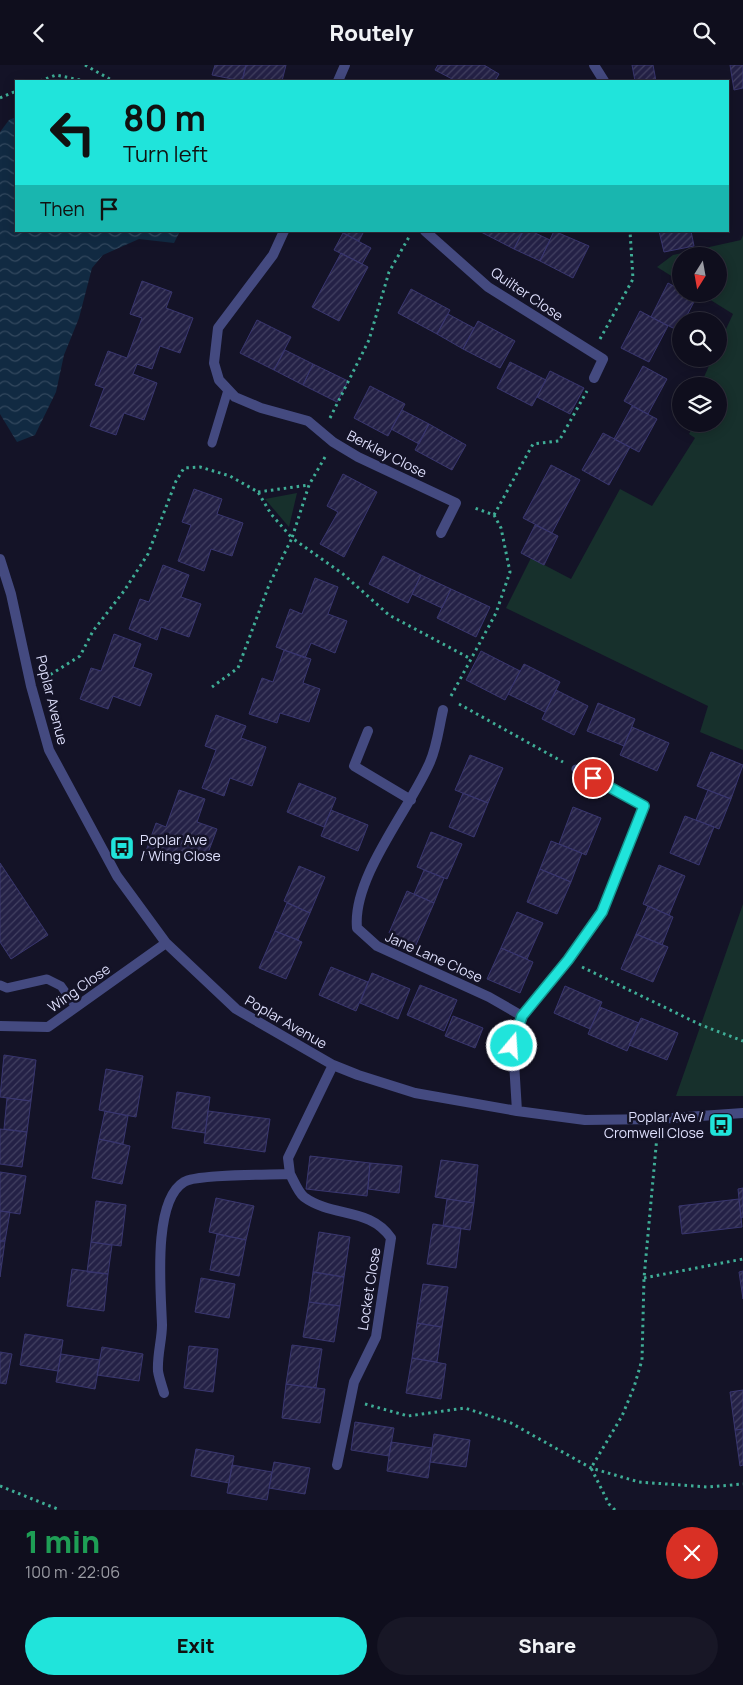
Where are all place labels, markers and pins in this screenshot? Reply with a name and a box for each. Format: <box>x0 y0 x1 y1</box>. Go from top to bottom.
pin <box>572 757 614 799</box>
place label: Poplar Ave / Wing Close <box>140 830 221 865</box>
bus stop icon: Poplar Ave / Wing Close <box>109 835 135 861</box>
place label: Poplar Ave / Cromwell Close <box>604 1107 704 1142</box>
bus stop icon: Poplar Ave / Cromwell Close <box>708 1112 734 1138</box>

